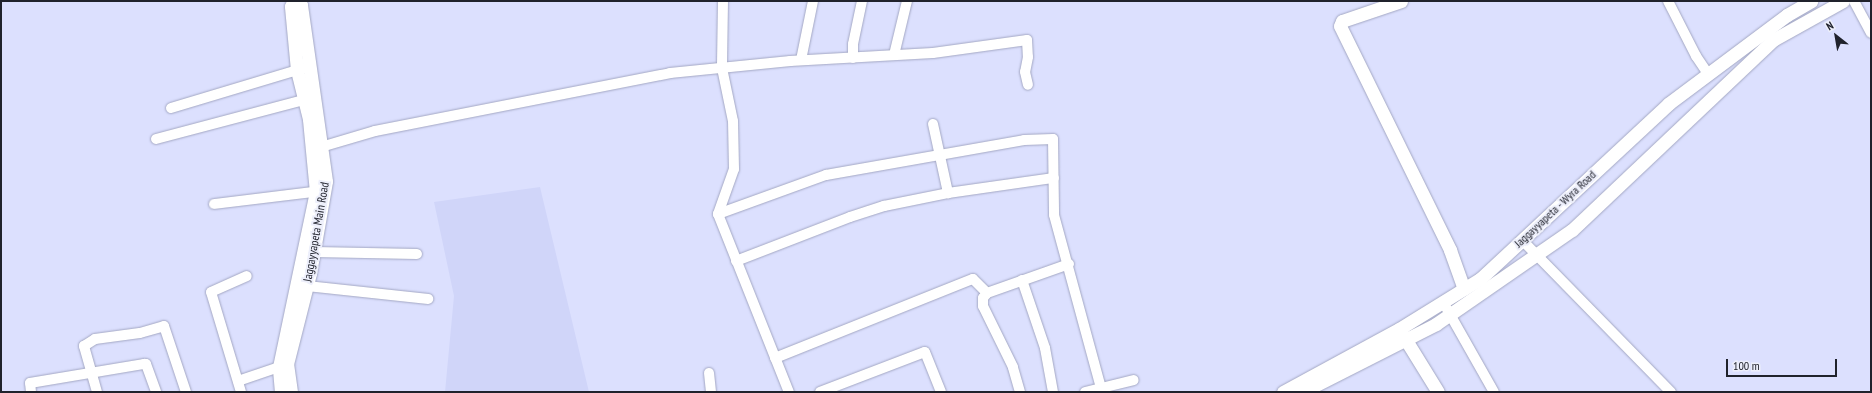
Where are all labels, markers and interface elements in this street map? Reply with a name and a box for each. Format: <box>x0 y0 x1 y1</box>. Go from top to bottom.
north arrow <box>1816 16 1856 56</box>
text: N <box>1824 18 1836 33</box>
street label: Jaggayyapeta - Wyra Road <box>1511 167 1599 251</box>
street label: Jaggayyapeta Main Road <box>300 181 332 283</box>
scale bar <box>1728 351 1839 377</box>
text: 100 m <box>1733 358 1760 373</box>

